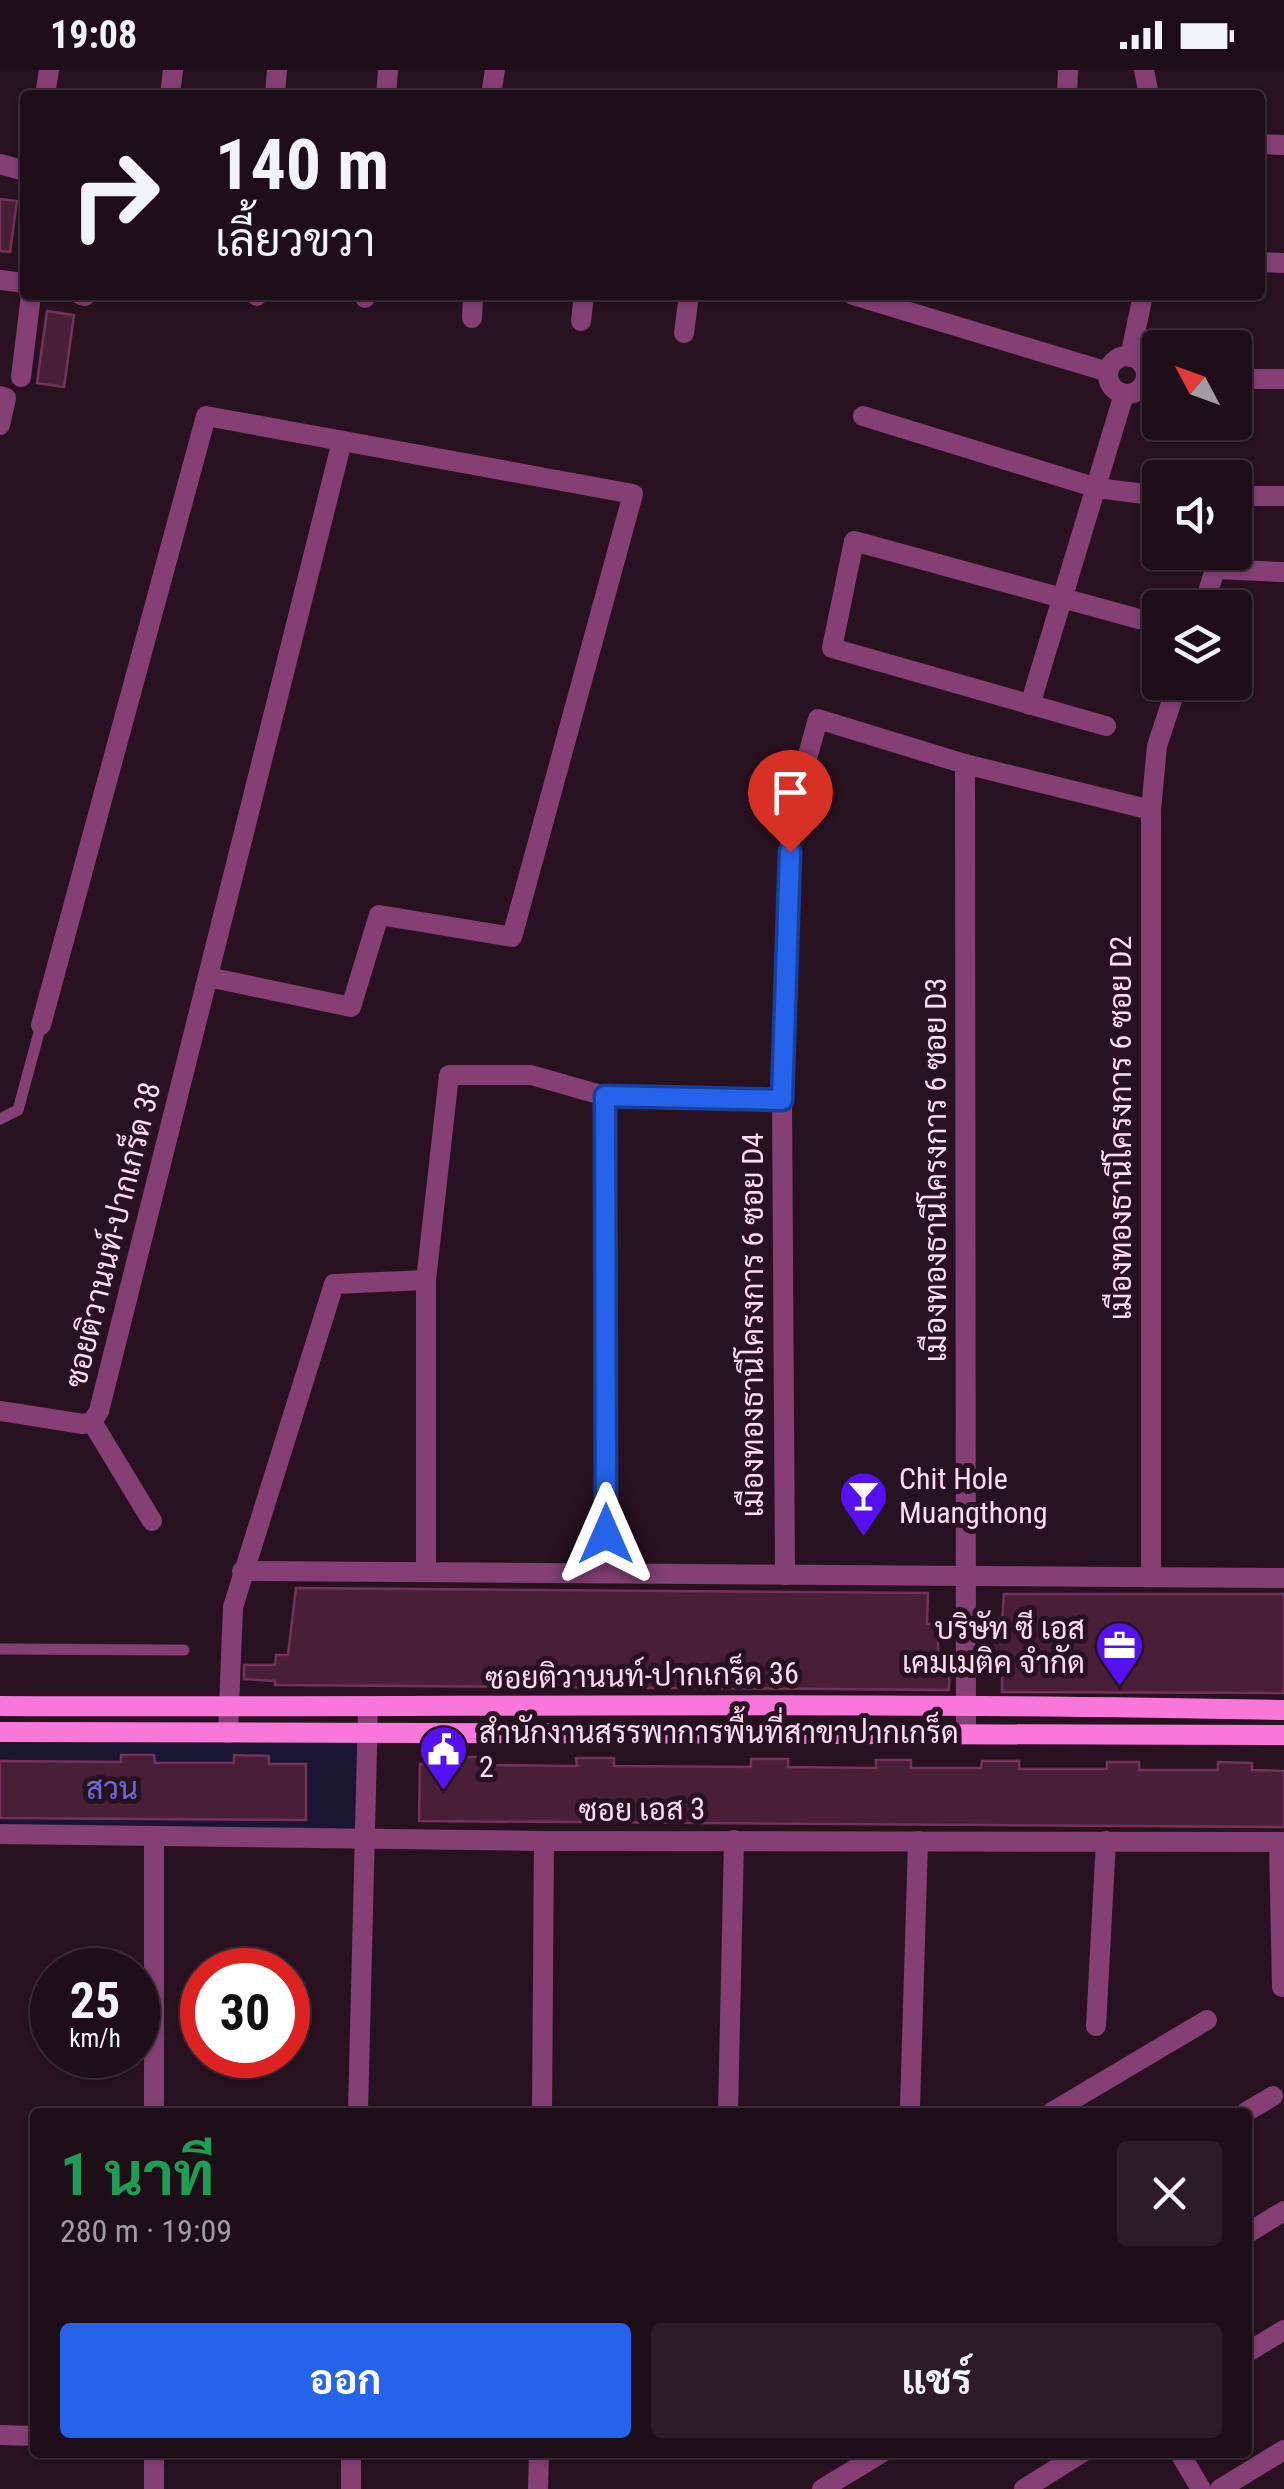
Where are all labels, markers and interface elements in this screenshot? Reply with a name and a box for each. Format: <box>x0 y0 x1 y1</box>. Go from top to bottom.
text: 19:08 <box>50 13 137 57</box>
text: 140 m <box>215 124 389 206</box>
icon: right <box>50 130 180 260</box>
text: เลี้ยวขวา <box>215 214 375 267</box>
north arrow <box>1142 330 1252 440</box>
map controls <box>1142 330 1252 700</box>
button: sound <box>1142 460 1252 570</box>
button: layers <box>1142 590 1252 700</box>
pin <box>748 750 833 853</box>
icon: arrive <box>763 765 818 820</box>
street label: เมืองทองธานีโครงการ 6 ซอย D2 <box>1101 936 1138 1320</box>
street label: เมืองทองธานีโครงการ 6 ซอย D3 <box>916 978 953 1362</box>
street label: ซอยติวานนท์-ปากเกร็ด 38 <box>54 1078 167 1391</box>
street label: เมืองทองธานีโครงการ 6 ซอย D4 <box>733 1133 770 1517</box>
place label: Chit Hole Muangthong <box>899 1461 1048 1530</box>
bar icon: Chit Hole Muangthong <box>838 1470 890 1538</box>
position arrow <box>554 1482 658 1586</box>
place label: บริษัท ซี เอส เคมเมติค จำกัด <box>902 1610 1085 1680</box>
office icon: บริษัท ซี เอส เคมเมติค จำกัด <box>1094 1620 1146 1688</box>
street label: ซอยติวานนท์-ปากเกร็ด 36 <box>485 1651 799 1696</box>
place label: สำนักงานสรรพาการพื้นที่สาขาปากเกร็ด 2 <box>479 1706 959 1784</box>
public building icon: สำนักงานสรรพาการพื้นที่สาขาปากเกร็ด 2 <box>418 1724 470 1792</box>
park label: สวน <box>86 1771 138 1806</box>
street label: ซอย เอส 3 <box>579 1791 705 1828</box>
speed limit sign: 30 <box>180 1948 310 2078</box>
text: 25 <box>70 1972 120 2030</box>
text: km/h <box>69 2024 121 2053</box>
text: 1 นาที <box>60 2139 214 2210</box>
button: close <box>1117 2141 1222 2246</box>
text: 280 m · 19:09 <box>60 2212 232 2250</box>
button: ออก <box>60 2323 631 2438</box>
button: แชร์ <box>651 2323 1222 2438</box>

